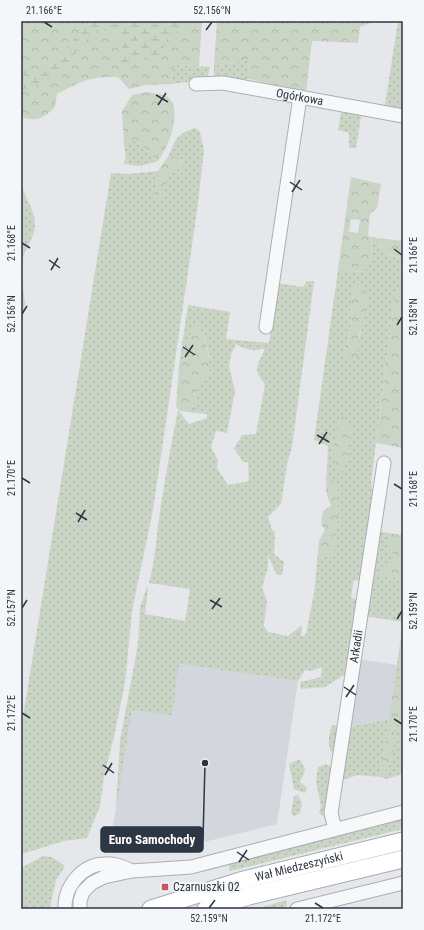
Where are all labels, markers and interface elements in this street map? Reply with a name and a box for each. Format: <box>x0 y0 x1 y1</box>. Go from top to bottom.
text: 21.166°E <box>26 5 62 16</box>
text: 52.156°N <box>193 5 231 16</box>
street label: Ogórkowa <box>275 86 325 108</box>
text: 21.168°E <box>6 225 17 261</box>
text: 21.166°E <box>408 237 419 273</box>
text: 52.156°N <box>6 295 17 333</box>
text: 52.158°N <box>408 298 419 336</box>
text: 21.170°E <box>6 460 17 496</box>
text: 21.168°E <box>408 471 419 507</box>
text: 52.157°N <box>6 589 17 627</box>
text: 52.159°N <box>408 592 419 630</box>
street label: Arkadii <box>347 629 366 664</box>
text: 21.172°E <box>6 695 17 731</box>
text: 21.170°E <box>408 706 419 742</box>
callout: Euro Samochody <box>101 827 203 852</box>
text: Euro Samochody <box>109 832 195 847</box>
street label: Wał Miedzeszyński <box>254 849 344 884</box>
place label: Czarnuszki 02 <box>173 880 240 894</box>
marker: Czarnuszki 02 <box>160 882 170 892</box>
text: 52.159°N <box>190 913 228 924</box>
text: 21.172°E <box>305 913 341 924</box>

